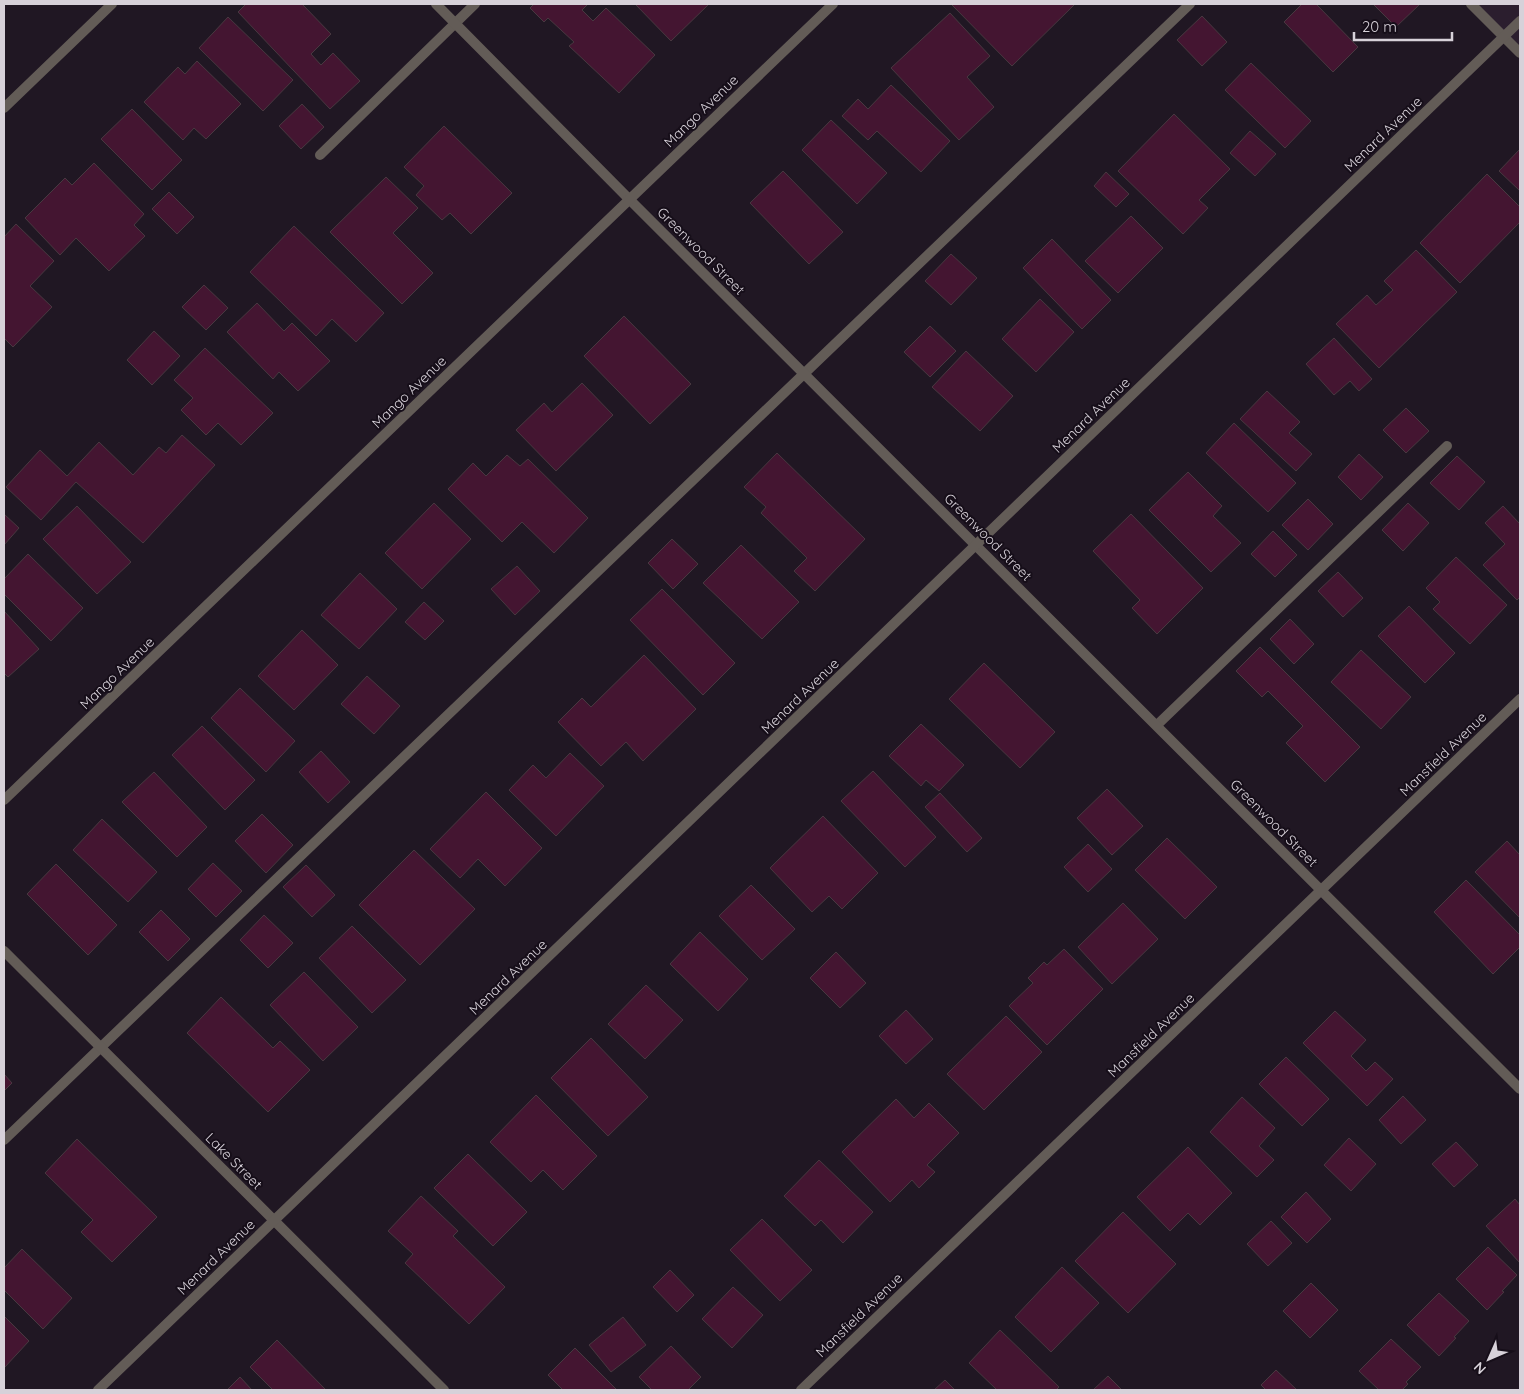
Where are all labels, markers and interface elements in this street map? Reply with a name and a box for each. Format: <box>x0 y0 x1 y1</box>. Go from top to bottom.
scale bar <box>1354 10 1452 42</box>
text: 20 m <box>1362 17 1397 36</box>
street label: Mango Avenue <box>660 71 742 151</box>
street label: Menard Avenue <box>1340 92 1426 176</box>
street label: Greenwood Street <box>653 203 749 299</box>
street label: Mango Avenue <box>368 352 450 432</box>
street label: Menard Avenue <box>1048 373 1134 457</box>
street label: Greenwood Street <box>940 489 1036 585</box>
street label: Mango Avenue <box>76 633 158 713</box>
street label: Menard Avenue <box>757 654 843 738</box>
street label: Mansfield Avenue <box>1396 708 1490 800</box>
street label: Greenwood Street <box>1226 775 1322 871</box>
street label: Menard Avenue <box>465 935 551 1019</box>
street label: Mansfield Avenue <box>1104 989 1198 1081</box>
street label: Lake Street <box>202 1129 266 1193</box>
street label: Menard Avenue <box>173 1215 259 1299</box>
street label: Mansfield Avenue <box>812 1269 906 1361</box>
north arrow <box>1464 1334 1514 1384</box>
text: N <box>1470 1358 1490 1378</box>

